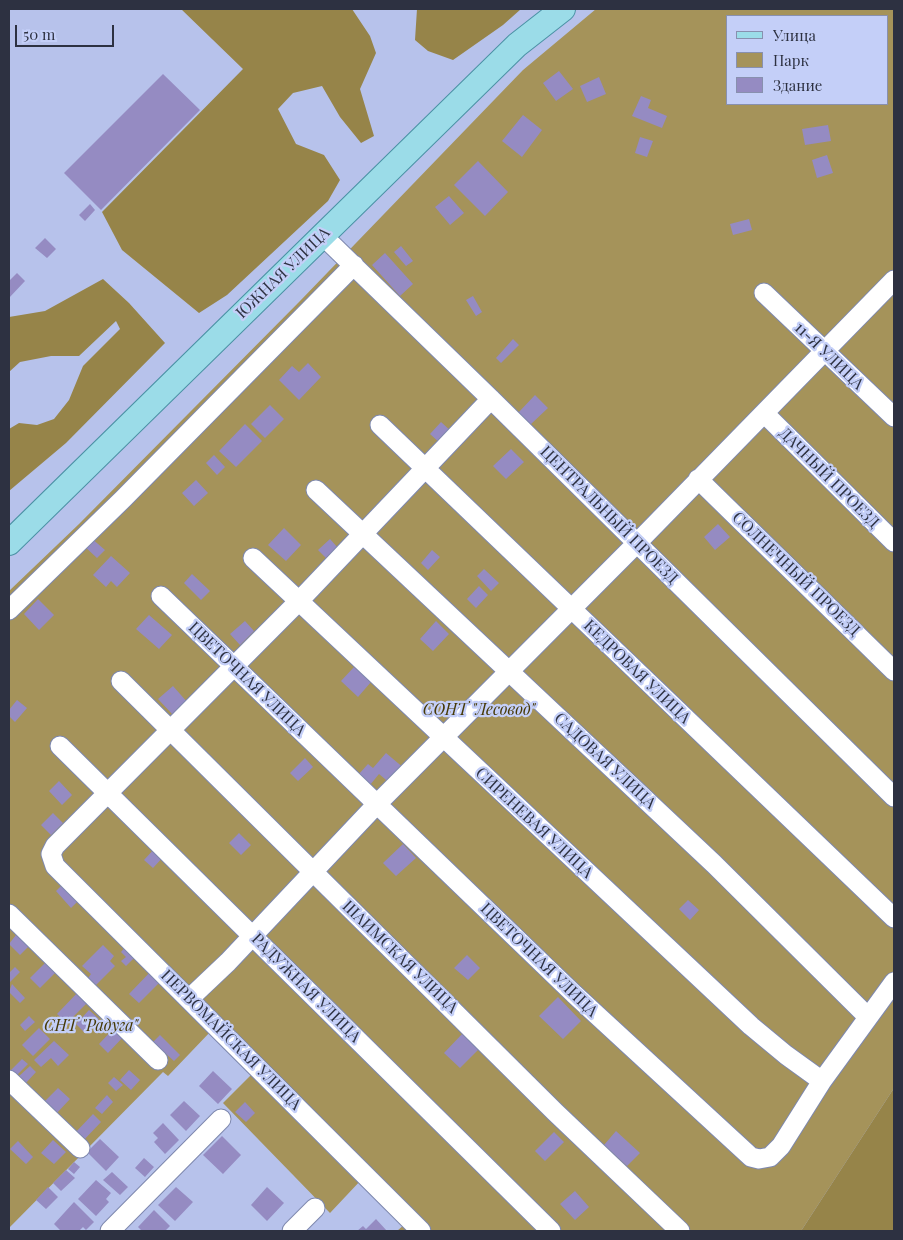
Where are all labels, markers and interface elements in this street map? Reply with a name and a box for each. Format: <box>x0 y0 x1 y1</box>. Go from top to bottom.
scale bar <box>18 15 116 47</box>
legend <box>726 15 888 105</box>
text: 50 m <box>23 24 55 44</box>
text: Улица <box>773 25 816 45</box>
text: Парк <box>773 50 809 70</box>
text: Здание <box>773 75 822 95</box>
street label: ЮЖНАЯ УЛИЦА <box>232 223 334 323</box>
street label: 11-Я УЛИЦА <box>790 318 868 394</box>
street label: ДАЧНЫЙ ПРОЕЗД <box>775 424 883 532</box>
street label: ЦЕНТРАЛЬНЫЙ ПРОЕЗД <box>536 442 682 588</box>
street label: СОЛНЕЧНЫЙ ПРОЕЗД <box>728 508 864 640</box>
street label: КЕДРОВАЯ УЛИЦА <box>580 616 694 728</box>
street label: ЦВЕТОЧНАЯ УЛИЦА <box>184 618 310 740</box>
park label: СОНТ "Лесовод" <box>423 700 535 720</box>
street label: САДОВАЯ УЛИЦА <box>550 709 660 813</box>
street label: СИРЕНЕВАЯ УЛИЦА <box>471 764 597 882</box>
street label: ШАИМСКАЯ УЛИЦА <box>338 897 462 1017</box>
street label: ЦВЕТОЧНАЯ УЛИЦА <box>476 899 602 1021</box>
street label: РАДУЖНАЯ УЛИЦА <box>247 929 365 1047</box>
street label: ПЕРВОМАЙСКАЯ УЛИЦА <box>157 966 305 1114</box>
park label: СНТ "Радуга" <box>44 1016 138 1036</box>

